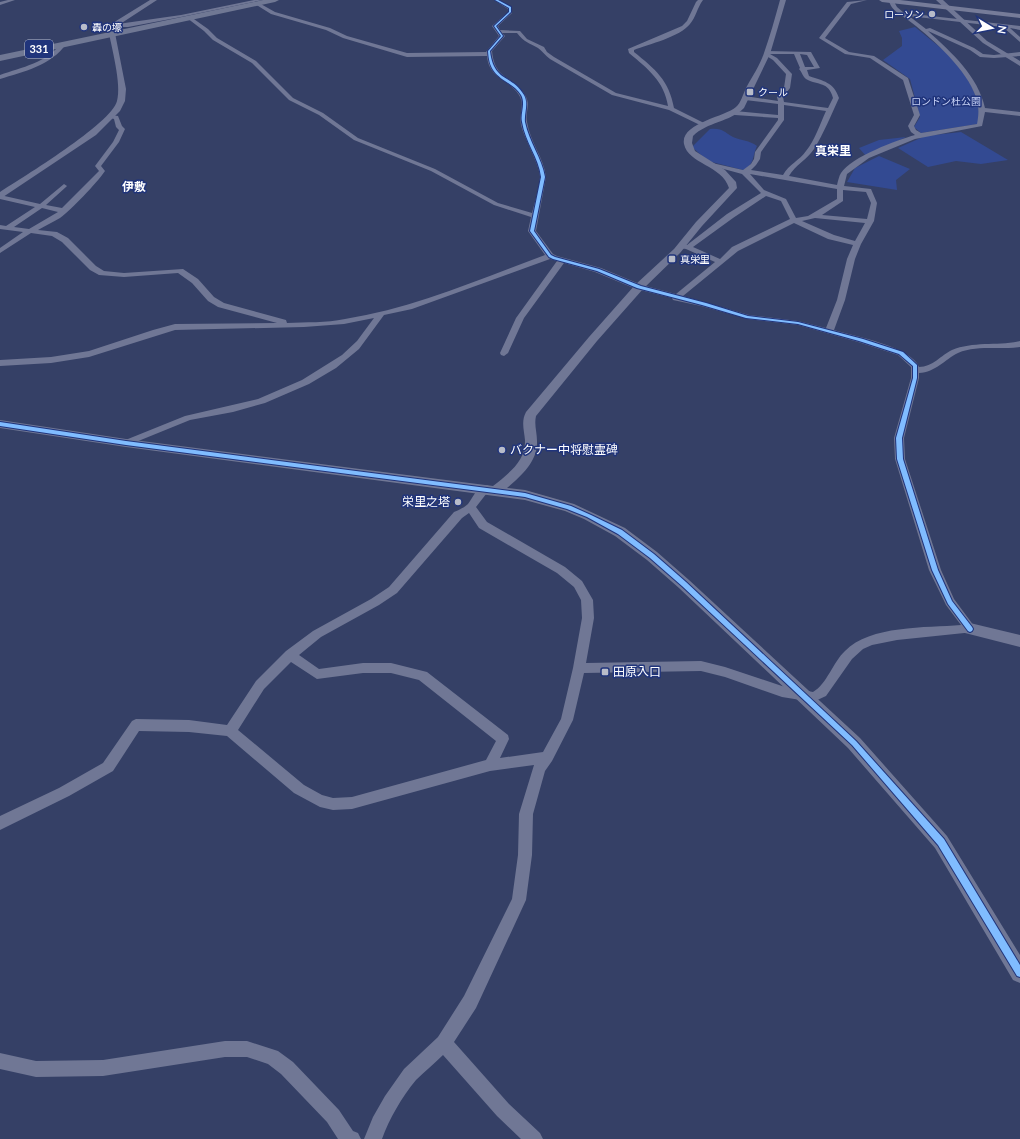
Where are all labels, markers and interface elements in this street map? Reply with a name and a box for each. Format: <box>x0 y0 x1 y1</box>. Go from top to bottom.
place label: ローソン <box>884 8 924 20</box>
north arrow <box>972 8 1012 48</box>
marker: ローソン <box>927 9 937 19</box>
place label: 轟の壕 <box>92 21 122 33</box>
marker: 轟の壕 <box>79 22 89 32</box>
text: N <box>995 25 1009 35</box>
road number: 331 <box>25 40 53 58</box>
place label: クール <box>758 86 788 98</box>
marker: クール <box>745 87 755 97</box>
park label: ロンドン杜公園 <box>911 95 981 107</box>
district label: 真栄里 <box>815 143 851 158</box>
district label: 伊敷 <box>122 179 146 194</box>
place label: 真栄里 <box>680 253 710 265</box>
marker: 真栄里 <box>667 254 677 264</box>
place label: バクナー中将慰霊碑 <box>510 442 618 457</box>
marker: バクナー中将慰霊碑 <box>497 445 507 455</box>
place label: 栄里之塔 <box>402 494 450 509</box>
marker: 栄里之塔 <box>453 497 463 507</box>
place label: 田原入口 <box>613 664 661 679</box>
marker: 田原入口 <box>600 667 610 677</box>

